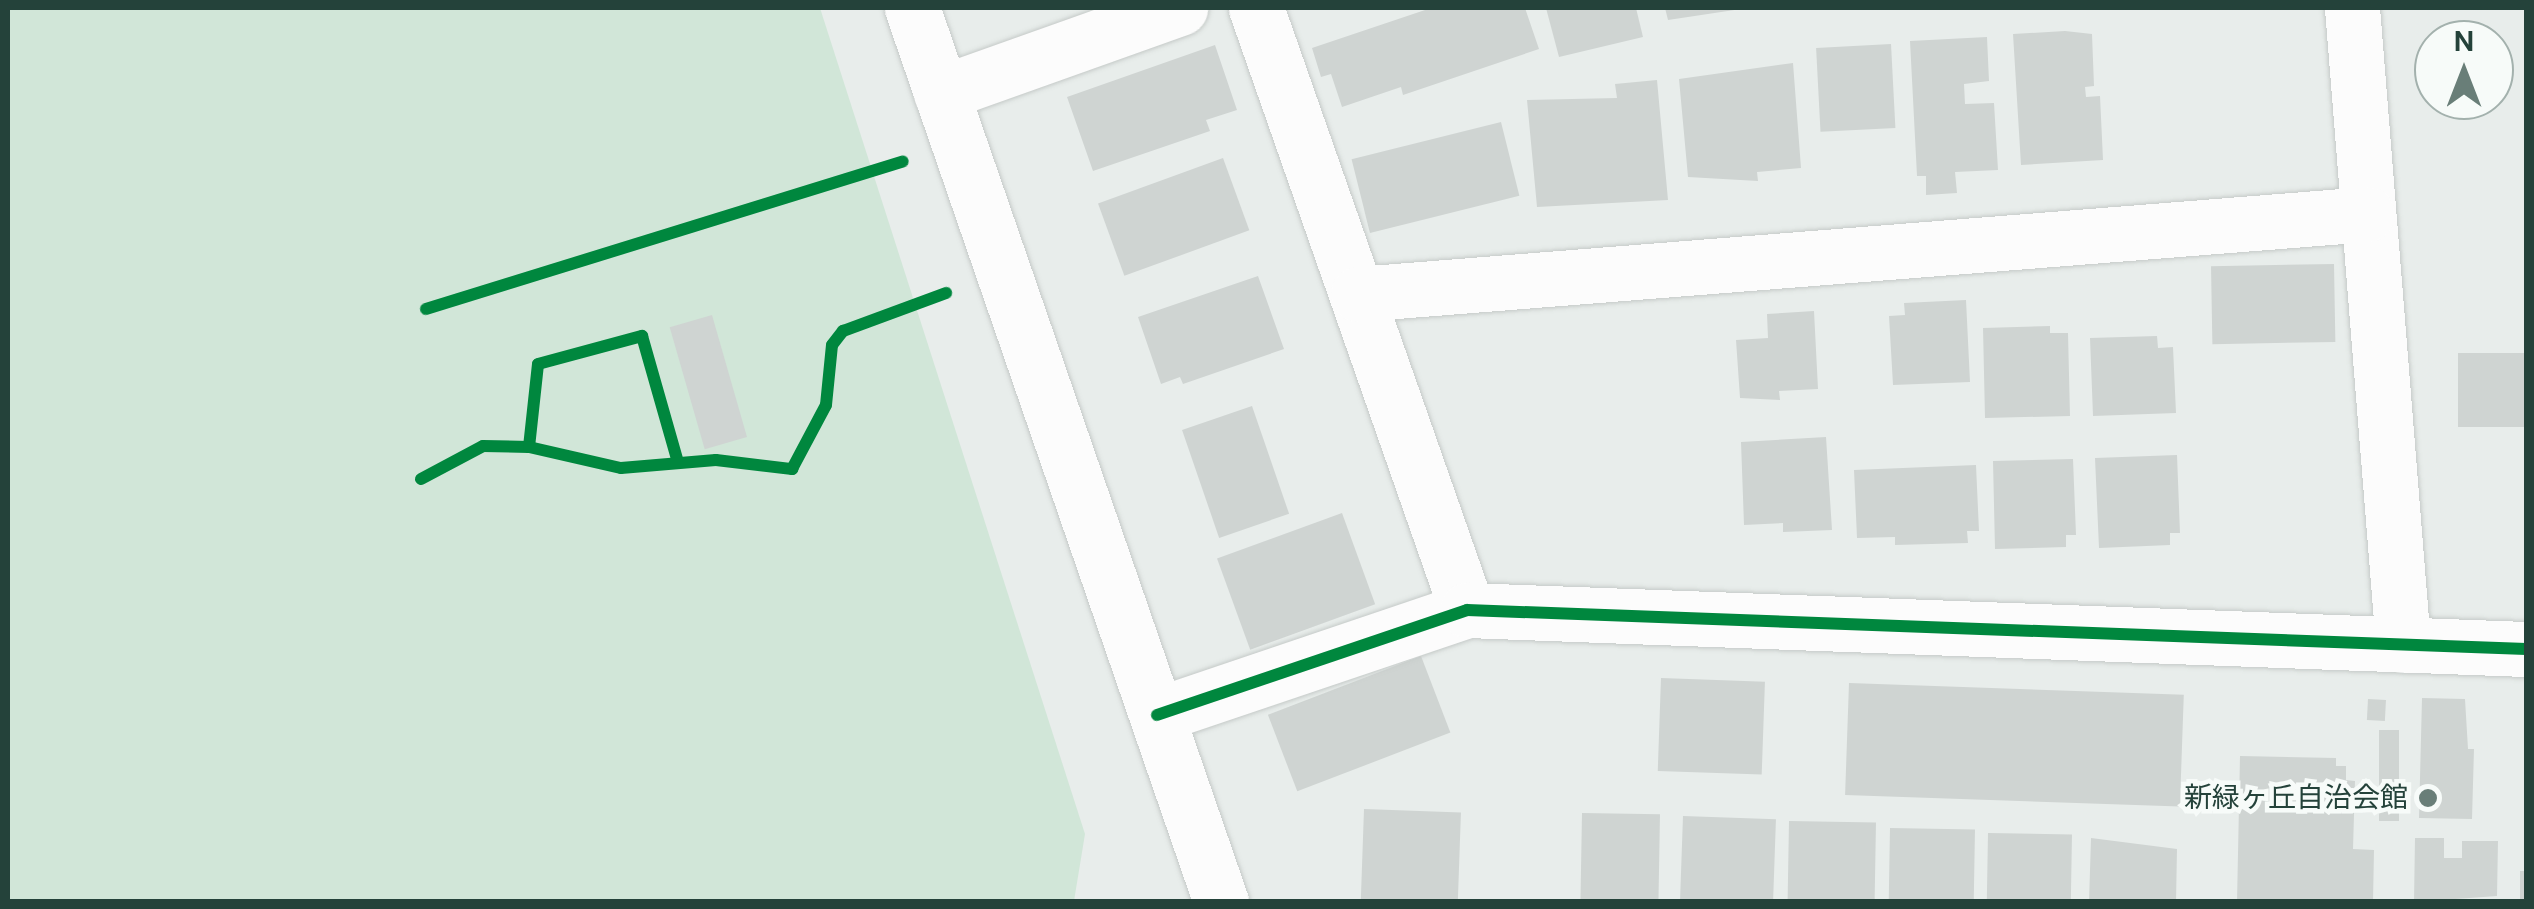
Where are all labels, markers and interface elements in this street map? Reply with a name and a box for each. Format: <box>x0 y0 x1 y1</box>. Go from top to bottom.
north arrow <box>2414 20 2514 120</box>
text: N <box>2454 23 2474 60</box>
place label: 新緑ヶ丘自治会館 <box>2184 781 2408 815</box>
marker: 新緑ヶ丘自治会館 <box>2417 787 2439 809</box>

